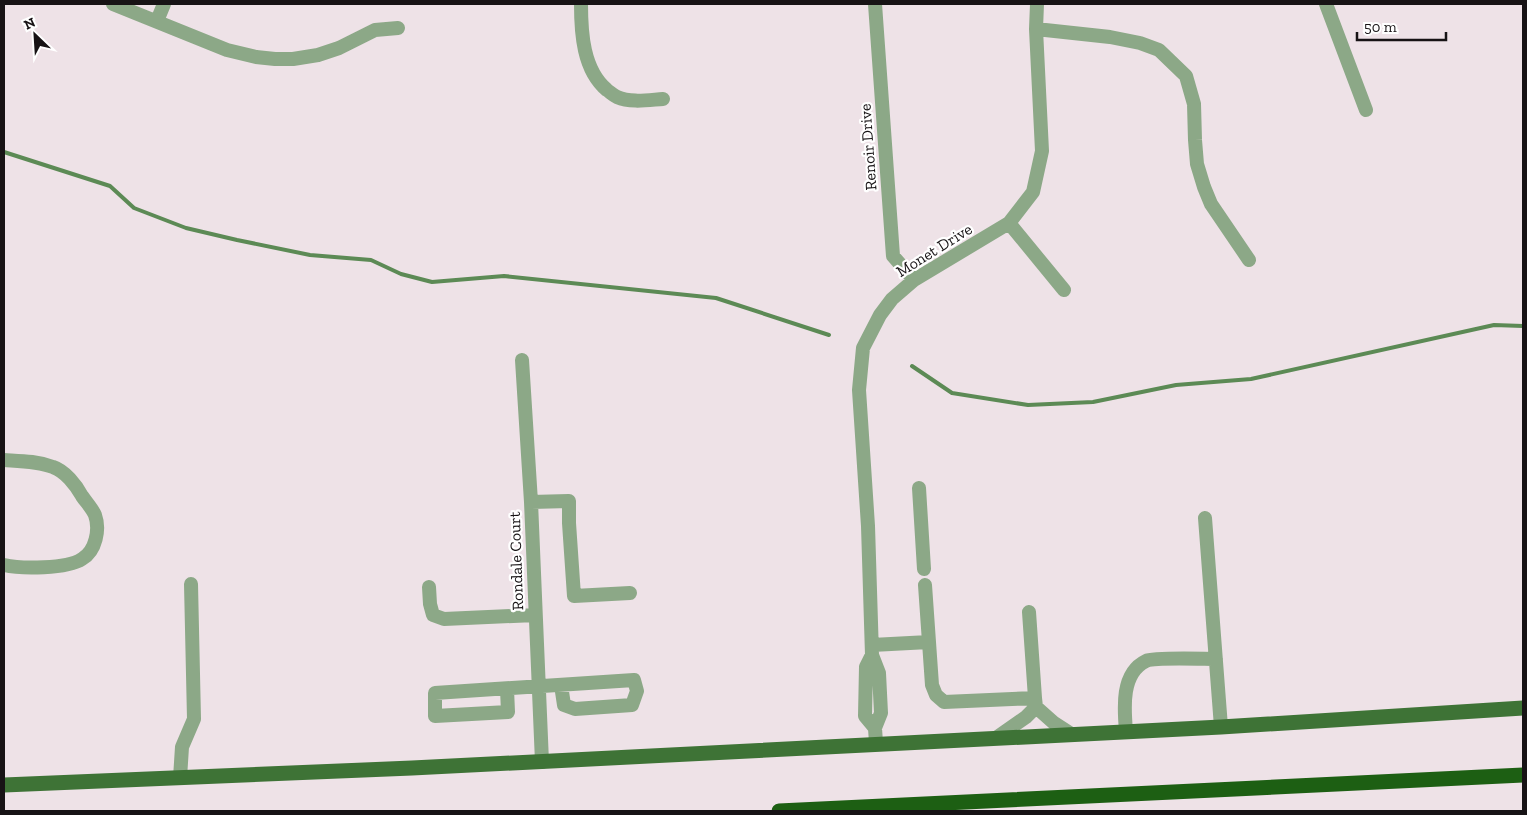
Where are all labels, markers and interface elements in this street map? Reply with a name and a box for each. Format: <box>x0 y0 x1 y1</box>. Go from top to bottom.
north arrow <box>10 10 60 60</box>
scale bar <box>1357 10 1446 42</box>
text: N <box>21 14 38 34</box>
text: 50 m <box>1364 18 1397 36</box>
street label: Renoir Drive <box>855 103 881 191</box>
street label: Monet Drive <box>893 219 975 281</box>
street label: Rondale Court <box>505 511 527 611</box>

